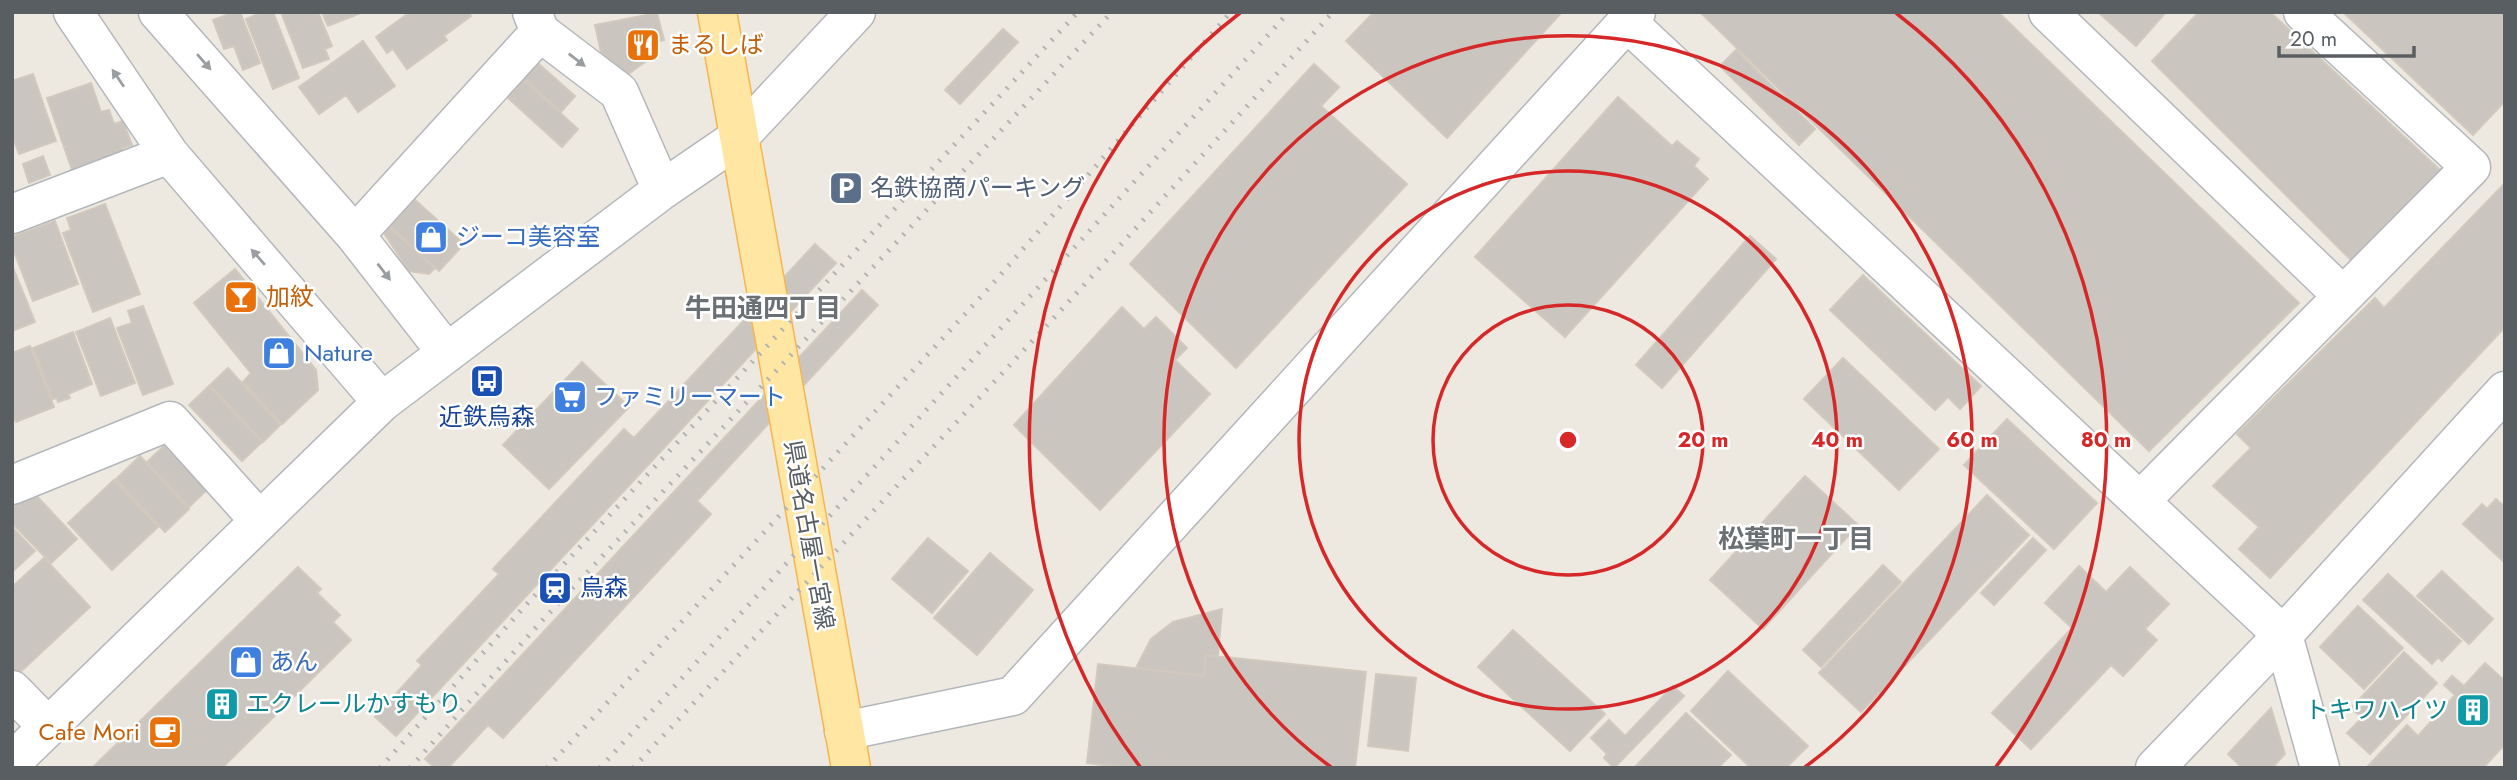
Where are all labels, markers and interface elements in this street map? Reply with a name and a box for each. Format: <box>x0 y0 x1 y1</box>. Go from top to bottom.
scale bar <box>2279 14 2414 58</box>
text: 20 m <box>2290 24 2337 54</box>
restaurant icon: まるしば <box>624 26 662 64</box>
place label: まるしば <box>668 27 764 62</box>
one-way arrow <box>568 53 586 68</box>
one-way arrow <box>196 54 211 71</box>
one-way arrow <box>111 69 125 87</box>
parking icon: 名鉄協商パーキング <box>827 169 865 207</box>
place label: 名鉄協商パーキング <box>870 170 1085 205</box>
shop icon: ジーコ美容室 <box>412 218 450 256</box>
place label: ジーコ美容室 <box>456 219 600 254</box>
one-way arrow <box>250 248 266 266</box>
one-way arrow <box>376 263 390 281</box>
bar icon: 加紋 <box>222 278 260 316</box>
place label: 加紋 <box>266 279 314 314</box>
district label: 牛田通四丁目 <box>685 289 841 327</box>
shop icon: Nature <box>260 334 298 372</box>
place label: Nature <box>304 335 373 370</box>
bus stop icon: 近鉄烏森 <box>468 362 506 400</box>
supermarket icon: ファミリーマート <box>551 378 589 416</box>
place label: ファミリーマート <box>594 379 786 414</box>
place label: 近鉄烏森 <box>439 399 535 434</box>
text: 20 m <box>1677 425 1729 455</box>
text: 40 m <box>1811 425 1863 455</box>
text: 60 m <box>1946 425 1998 455</box>
text: 80 m <box>2081 425 2131 455</box>
centre of rings <box>1556 428 1580 452</box>
street label: 県道名古屋一宮線 <box>776 437 843 632</box>
district label: 松葉町一丁目 <box>1718 520 1874 558</box>
station icon: 烏森 <box>536 569 574 607</box>
place label: 烏森 <box>580 570 628 605</box>
shop icon: あん <box>227 643 265 681</box>
place label: あん <box>270 644 318 679</box>
building icon: エクレールかすもり <box>203 685 241 723</box>
place label: エクレールかすもり <box>246 686 462 721</box>
building icon: トキワハイツ <box>2454 691 2492 729</box>
place label: トキワハイツ <box>2305 692 2448 727</box>
cafe icon: Cafe Mori <box>146 713 184 751</box>
place label: Cafe Mori <box>39 714 140 749</box>

